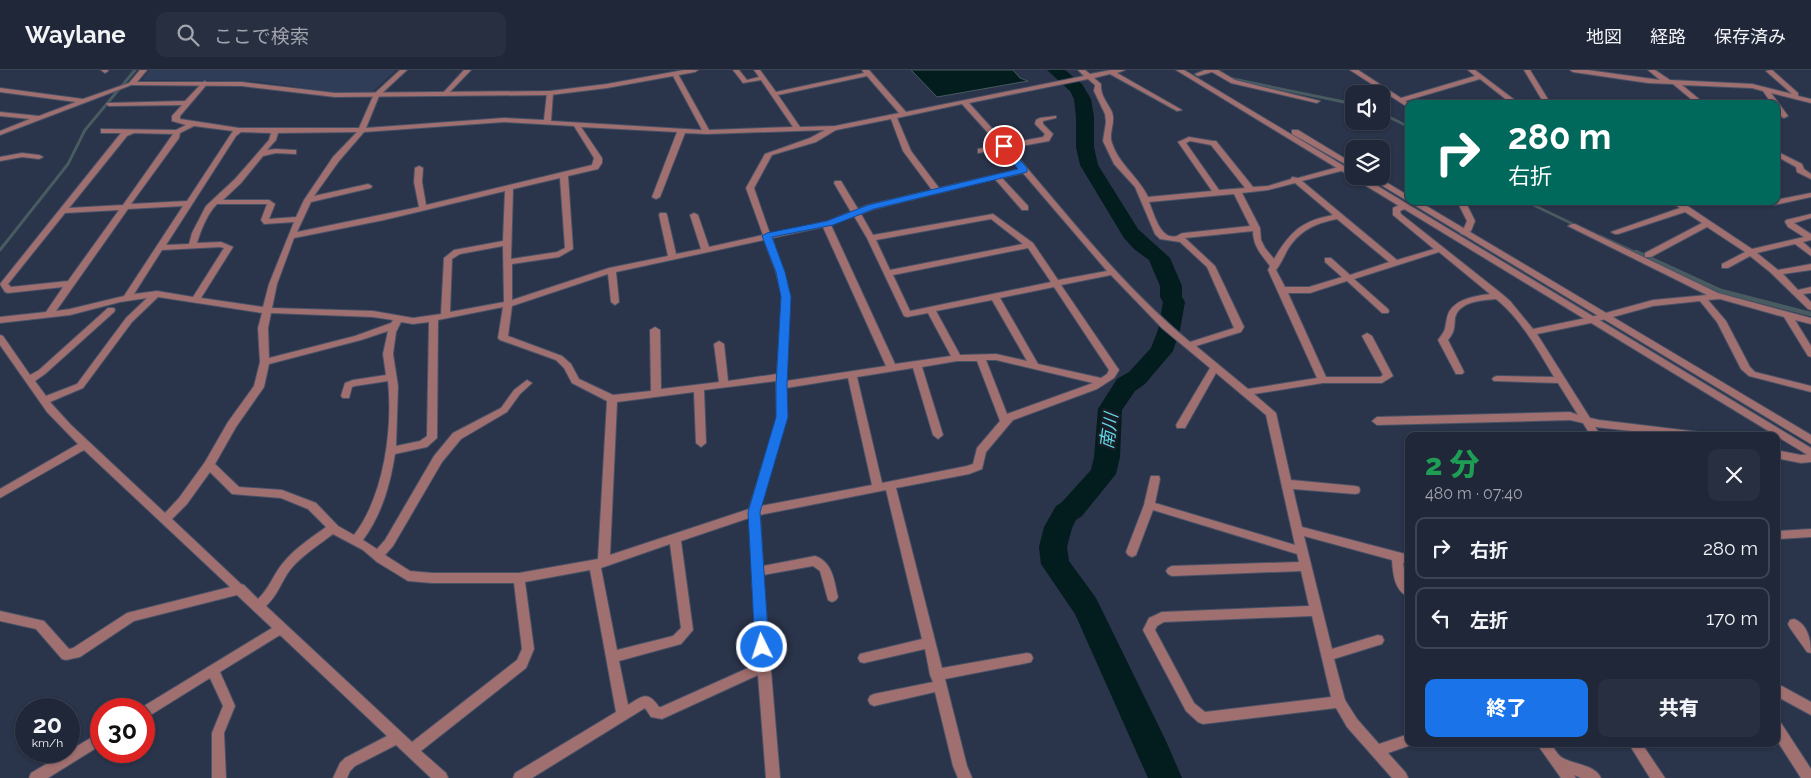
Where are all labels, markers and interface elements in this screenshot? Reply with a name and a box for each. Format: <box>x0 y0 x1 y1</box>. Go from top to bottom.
search box <box>156 12 506 57</box>
text: Waylane <box>25 20 126 49</box>
icon: search <box>174 21 202 49</box>
text: ここで検索 <box>214 25 309 47</box>
text: 地図 <box>1586 26 1622 47</box>
text: 経路 <box>1650 26 1686 47</box>
text: 保存済み <box>1714 26 1786 47</box>
map controls <box>1345 85 1390 185</box>
button: sound <box>1345 85 1390 130</box>
text: 280 m <box>1508 116 1611 157</box>
icon: right <box>1425 120 1490 185</box>
pin <box>983 125 1025 167</box>
icon: arrive <box>990 132 1018 160</box>
button: layers <box>1345 140 1390 185</box>
text: 右折 <box>1508 163 1552 189</box>
water label: 南川 <box>1096 410 1122 450</box>
text: 2 分 <box>1425 447 1479 482</box>
button: close <box>1708 449 1760 501</box>
text: 480 m · 07:40 <box>1425 484 1523 503</box>
icon: right <box>1427 534 1455 562</box>
text: 280 m <box>1703 537 1758 559</box>
text: 右折 <box>1470 539 1508 561</box>
icon: left <box>1427 604 1455 632</box>
text: 170 m <box>1706 607 1758 629</box>
text: 左折 <box>1470 609 1508 631</box>
position arrow <box>735 620 787 672</box>
button: 終了 <box>1425 679 1588 737</box>
button: 共有 <box>1598 679 1760 737</box>
speed limit sign: 30 <box>90 698 155 763</box>
text: 20 <box>33 709 62 739</box>
text: km/h <box>32 736 63 750</box>

